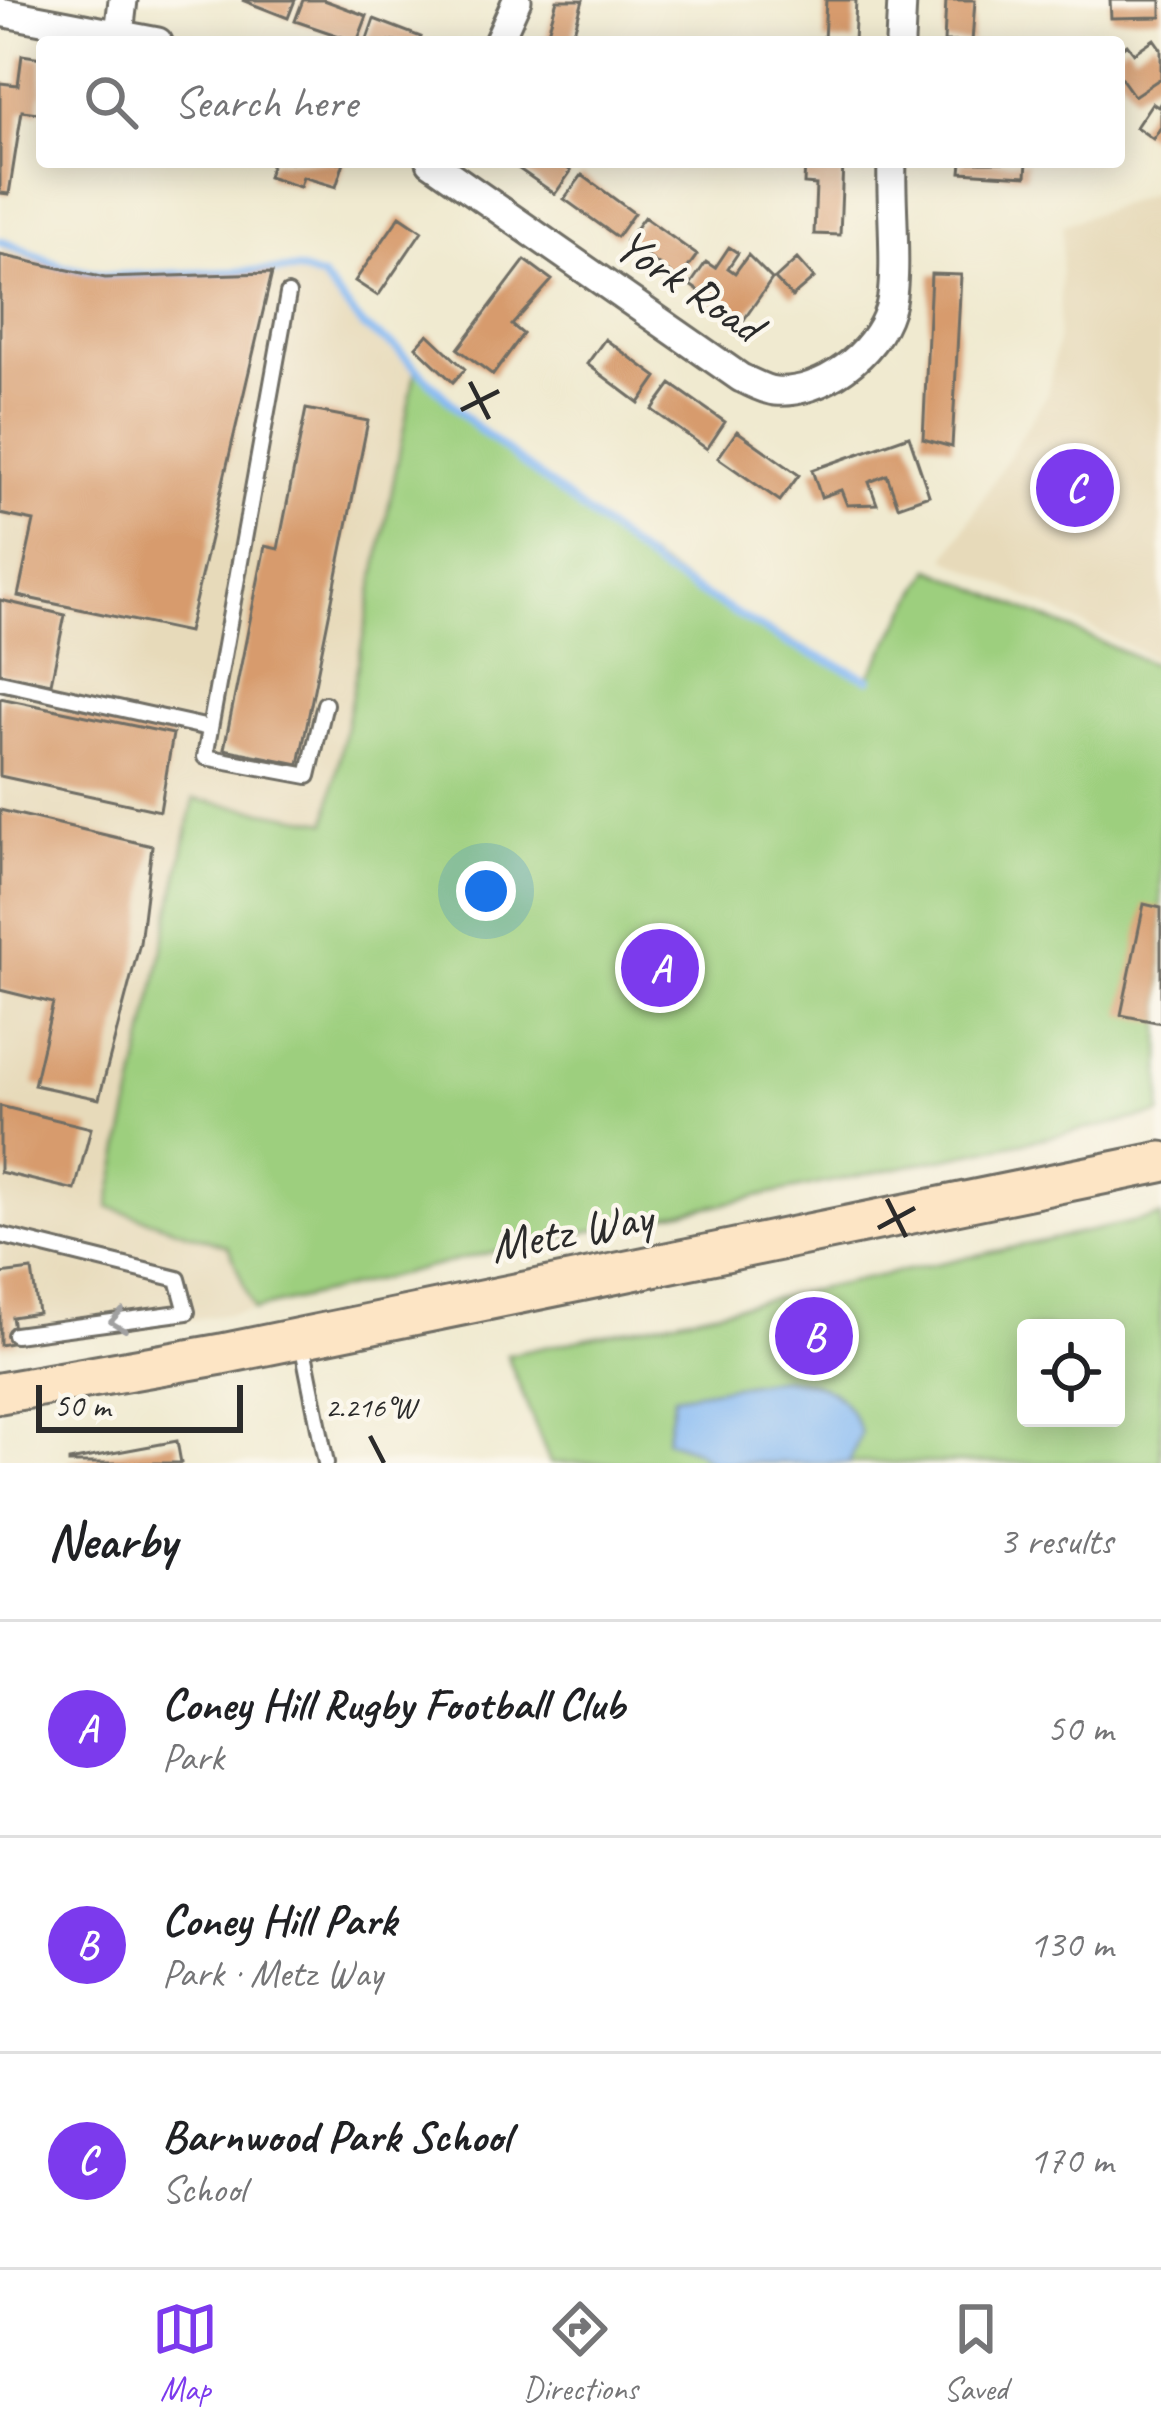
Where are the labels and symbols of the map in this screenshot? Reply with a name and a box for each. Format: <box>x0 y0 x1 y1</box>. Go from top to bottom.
street label: York Road <box>604 214 779 359</box>
pin: C <box>1036 443 1114 533</box>
your location <box>456 861 516 921</box>
pin: A <box>621 923 699 1013</box>
street label: Metz Way <box>485 1185 660 1276</box>
pin: B <box>775 1291 853 1381</box>
one-way arrow <box>108 1307 127 1333</box>
scale bar <box>36 1379 243 1432</box>
text: 2.216°W <box>325 1388 420 1426</box>

